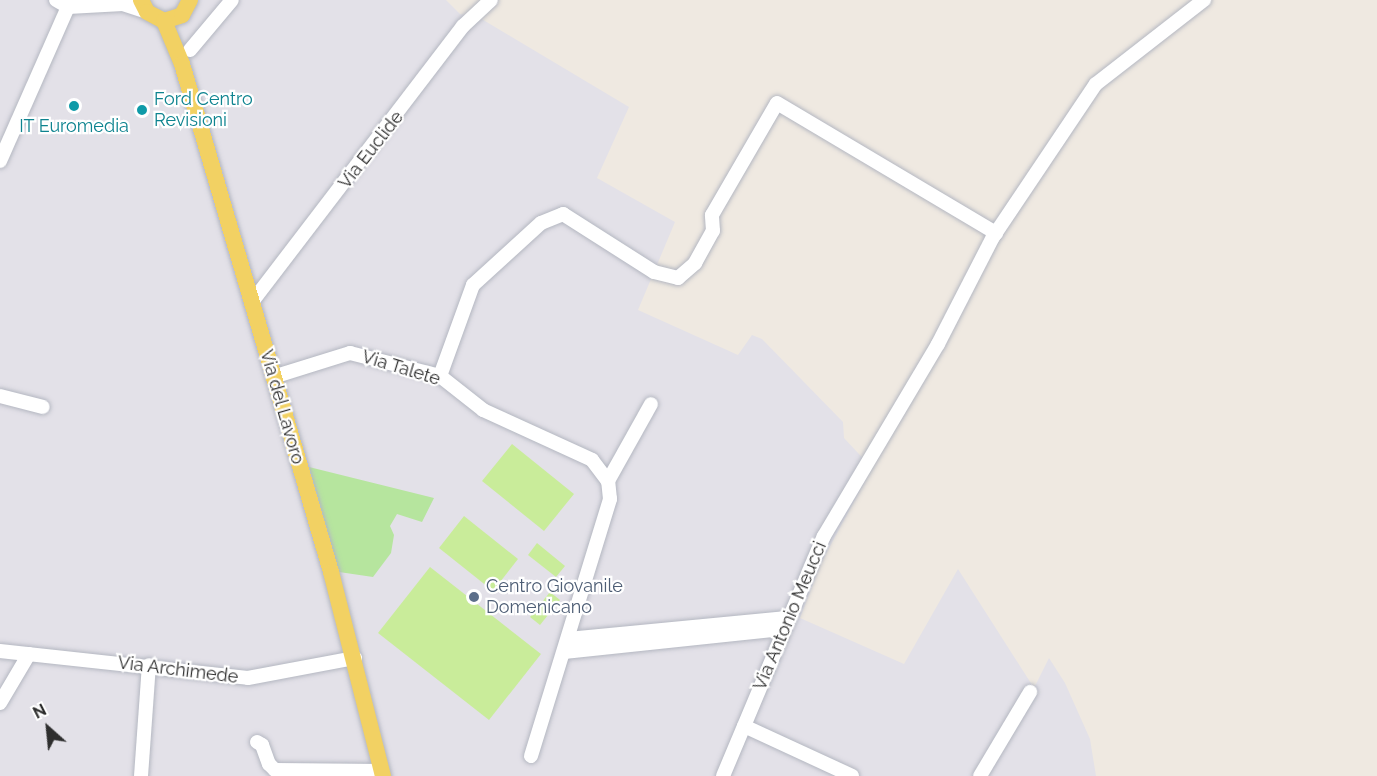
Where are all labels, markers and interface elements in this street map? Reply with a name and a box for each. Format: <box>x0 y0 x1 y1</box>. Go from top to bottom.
place label: Ford Centro Revisioni <box>154 89 253 132</box>
marker: IT Euromedia <box>67 99 81 113</box>
marker: Ford Centro Revisioni <box>135 103 149 117</box>
street label: Via Euclide <box>334 107 408 193</box>
place label: IT Euromedia <box>19 115 129 137</box>
street label: Via Talete <box>359 346 443 390</box>
street label: Via del Lavoro <box>255 347 309 467</box>
street label: Via Antonio Meucci <box>749 538 831 694</box>
place label: Centro Giovanile Domenicano <box>486 576 623 618</box>
marker: Centro Giovanile Domenicano <box>467 590 481 604</box>
street label: Via Archimede <box>116 652 240 688</box>
north arrow <box>18 698 78 758</box>
text: N <box>30 700 49 723</box>

